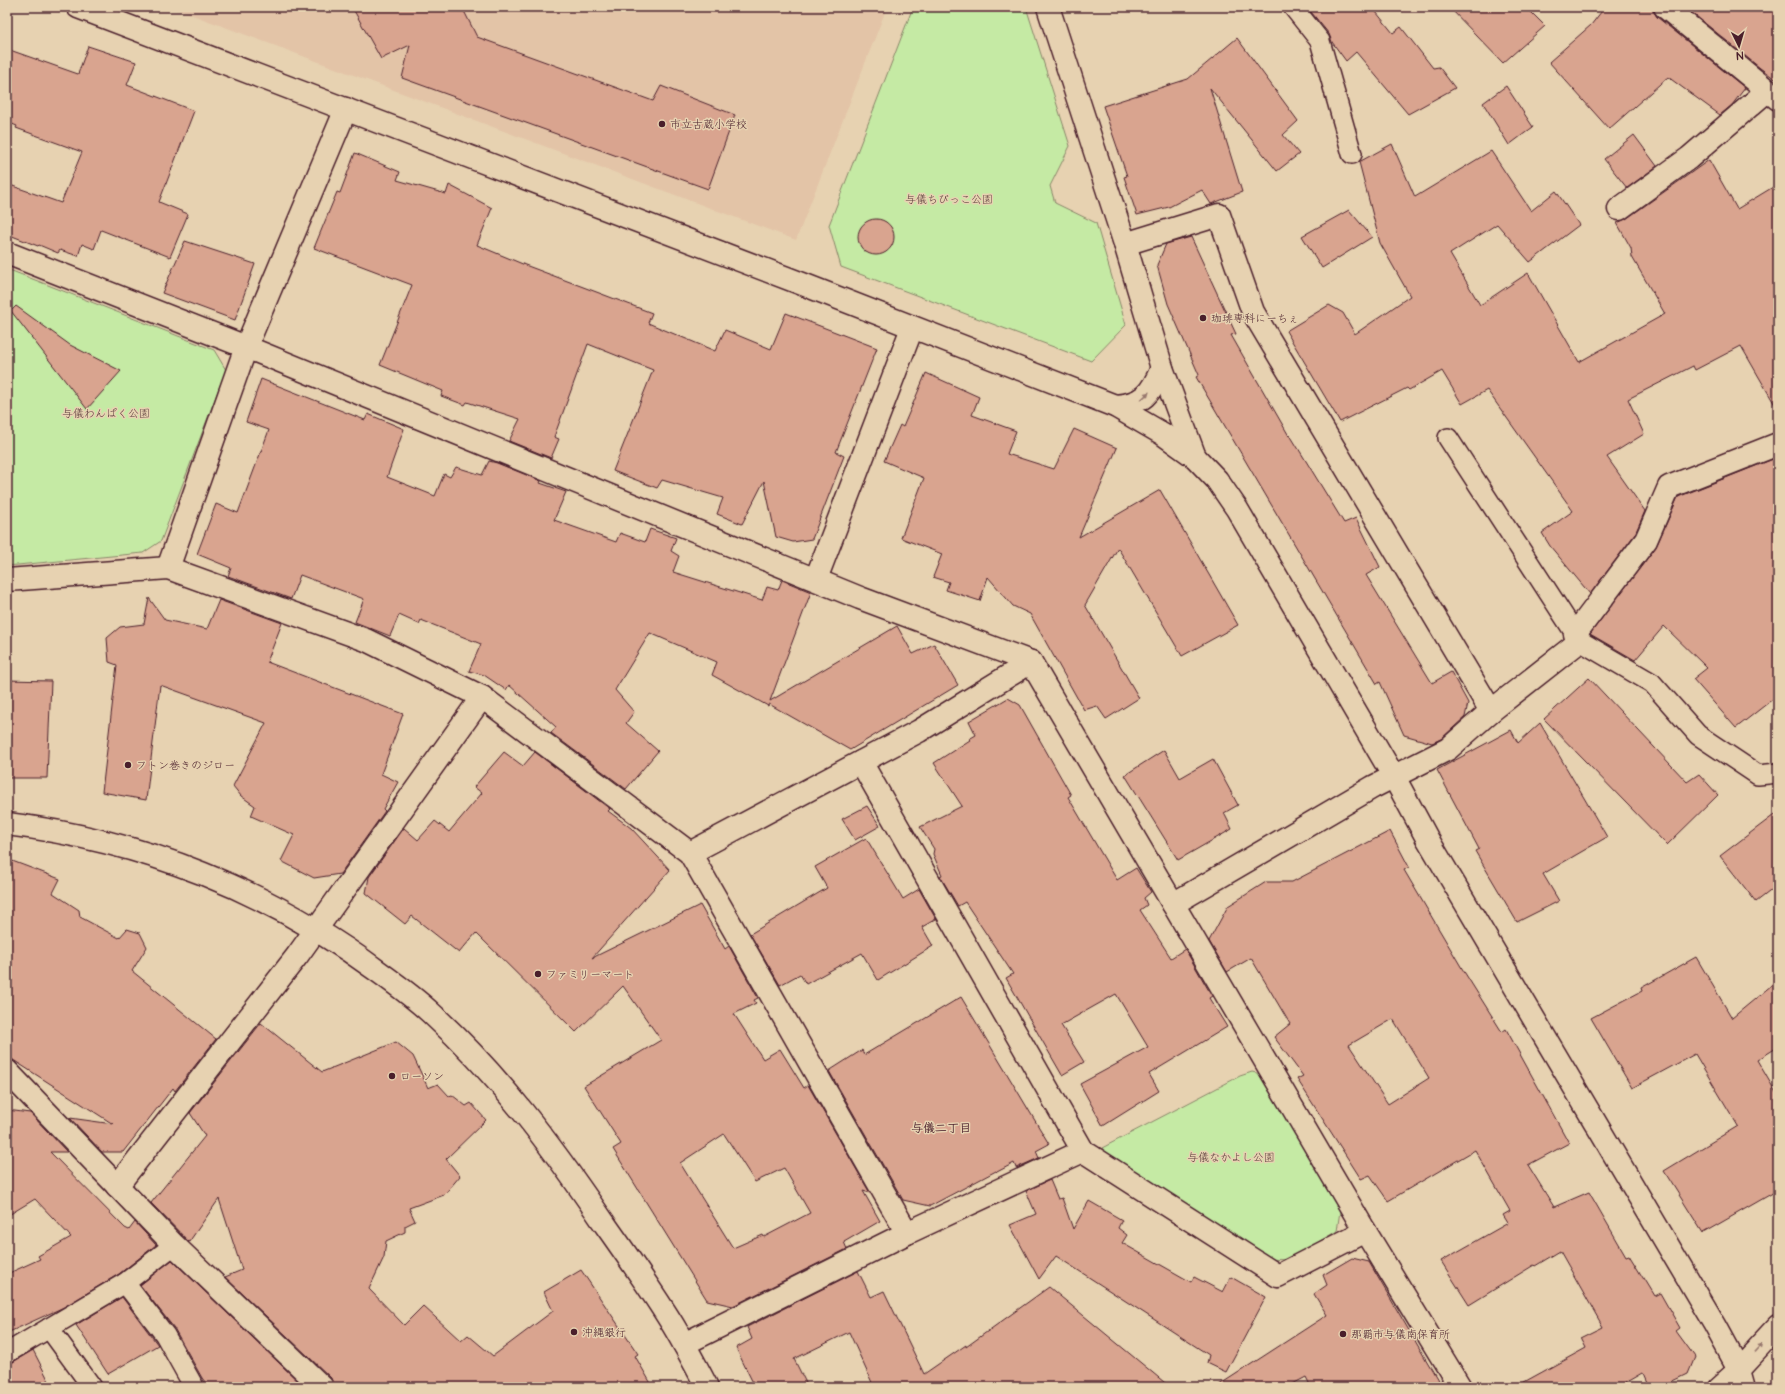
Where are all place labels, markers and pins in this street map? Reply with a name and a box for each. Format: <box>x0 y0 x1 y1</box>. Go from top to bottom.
place label: 市立古蔵小学校 <box>670 117 747 132</box>
marker: 市立古蔵小学校 <box>657 119 667 129</box>
place label: 珈琲専科にーちぇ <box>1211 311 1299 326</box>
marker: 珈琲専科にーちぇ <box>1198 313 1208 323</box>
place label: フトン巻きのジロー <box>136 758 235 773</box>
marker: フトン巻きのジロー <box>123 760 133 770</box>
place label: ファミリーマート <box>546 967 634 982</box>
marker: ファミリーマート <box>533 969 543 979</box>
place label: ローソン <box>400 1069 444 1084</box>
marker: ローソン <box>387 1071 397 1081</box>
place label: 沖縄銀行 <box>582 1325 626 1340</box>
marker: 沖縄銀行 <box>569 1327 579 1337</box>
place label: 那覇市与儀南保育所 <box>1351 1327 1450 1342</box>
marker: 那覇市与儀南保育所 <box>1338 1329 1348 1339</box>

